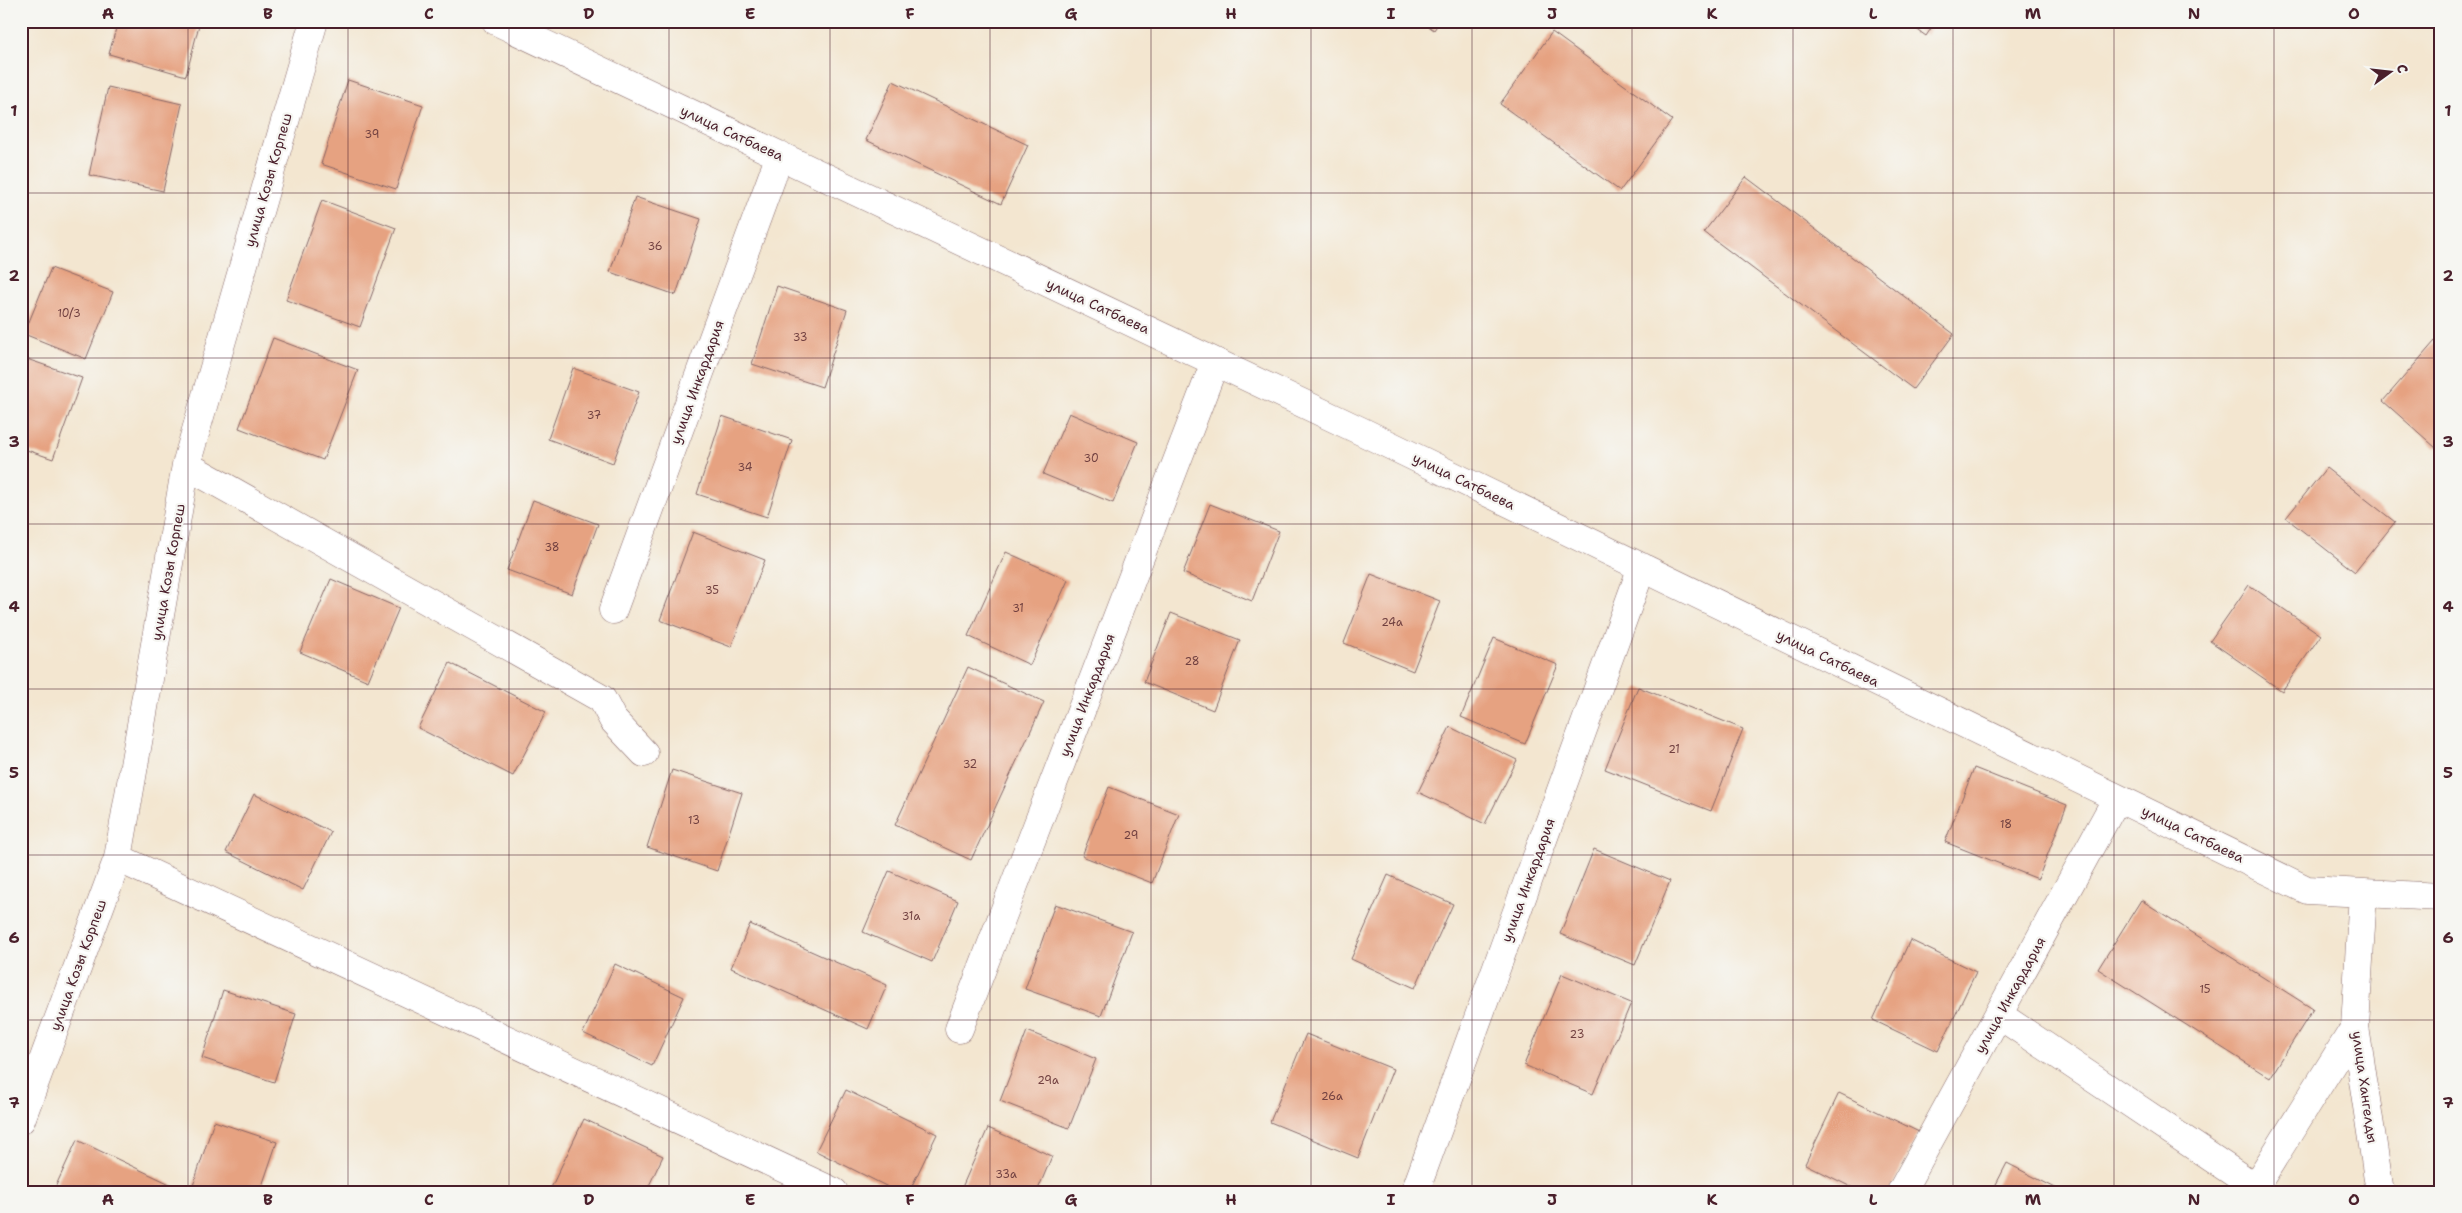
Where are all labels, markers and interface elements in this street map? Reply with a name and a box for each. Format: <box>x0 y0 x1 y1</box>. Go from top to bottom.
text: A <box>102 3 114 24</box>
text: B <box>263 3 273 24</box>
text: C <box>424 3 434 24</box>
text: D <box>583 3 595 24</box>
text: E <box>745 3 755 24</box>
text: F <box>905 3 915 24</box>
text: G <box>1065 3 1078 24</box>
text: H <box>1225 3 1237 24</box>
text: I <box>1387 3 1396 24</box>
text: J <box>1547 3 1557 24</box>
text: K <box>1707 3 1718 24</box>
text: L <box>1869 3 1878 24</box>
text: M <box>2025 3 2042 24</box>
text: N <box>2188 3 2200 24</box>
text: O <box>2348 3 2360 24</box>
north arrow <box>2364 48 2414 98</box>
text: С <box>2393 62 2412 75</box>
text: 1 <box>10 100 18 121</box>
text: 1 <box>2444 100 2452 121</box>
street label: улица Сатбаева <box>678 101 787 165</box>
street label: улица Козы Корпеш <box>240 111 296 249</box>
house number: 39 <box>365 127 379 142</box>
house number: 36 <box>647 239 663 254</box>
text: 2 <box>8 265 20 286</box>
text: 2 <box>2442 265 2454 286</box>
street label: улица Сатбаева <box>1044 274 1153 338</box>
house number: 10/3 <box>57 306 81 321</box>
street label: улица Инкардария <box>666 317 728 447</box>
house number: 33 <box>793 330 807 345</box>
house number: 37 <box>587 408 602 423</box>
text: 3 <box>8 431 20 452</box>
text: 3 <box>2442 431 2454 452</box>
street label: улица Сатбаева <box>1410 448 1518 514</box>
house number: 30 <box>1083 451 1099 466</box>
house number: 34 <box>738 460 753 475</box>
street label: улица Козы Корпеш <box>147 502 189 642</box>
house number: 38 <box>544 540 560 555</box>
house number: 35 <box>705 583 719 598</box>
text: 4 <box>8 596 20 617</box>
text: 4 <box>2442 596 2454 617</box>
house number: 31 <box>1012 601 1024 616</box>
house number: 24а <box>1381 615 1403 630</box>
street label: улица Сатбаева <box>1774 625 1882 691</box>
street label: улица Инкардария <box>1055 631 1119 759</box>
house number: 28 <box>1184 654 1200 669</box>
house number: 21 <box>1668 742 1680 757</box>
house number: 32 <box>963 757 977 772</box>
text: 5 <box>9 762 19 783</box>
text: 5 <box>2443 762 2453 783</box>
street label: улица Сатбаева <box>2139 801 2247 867</box>
house number: 13 <box>688 813 700 828</box>
street label: улица Инкардария <box>1497 815 1559 945</box>
house number: 18 <box>2000 817 2012 832</box>
house number: 29 <box>1124 828 1138 843</box>
street label: улица Козы Корпеш <box>46 897 110 1033</box>
house number: 31а <box>902 909 920 924</box>
text: 6 <box>8 927 20 948</box>
text: 6 <box>2442 927 2454 948</box>
street label: улица Инкардария <box>1970 933 2050 1057</box>
house number: 15 <box>2199 982 2211 997</box>
house number: 23 <box>1570 1027 1584 1042</box>
street label: улица Хангелды <box>2348 1030 2382 1144</box>
house number: 29а <box>1037 1073 1059 1088</box>
house number: 26а <box>1321 1089 1343 1104</box>
text: 7 <box>8 1092 20 1113</box>
text: 7 <box>2442 1092 2454 1113</box>
house number: 33а <box>995 1167 1017 1182</box>
text: A <box>102 1189 114 1210</box>
text: B <box>263 1189 273 1210</box>
text: C <box>424 1189 434 1210</box>
text: D <box>583 1189 595 1210</box>
text: E <box>745 1189 755 1210</box>
text: F <box>905 1189 915 1210</box>
text: G <box>1065 1189 1078 1210</box>
text: H <box>1225 1189 1237 1210</box>
text: I <box>1387 1189 1396 1210</box>
text: J <box>1547 1189 1557 1210</box>
text: K <box>1707 1189 1718 1210</box>
text: L <box>1869 1189 1878 1210</box>
text: M <box>2025 1189 2042 1210</box>
text: N <box>2188 1189 2200 1210</box>
text: O <box>2348 1189 2360 1210</box>

